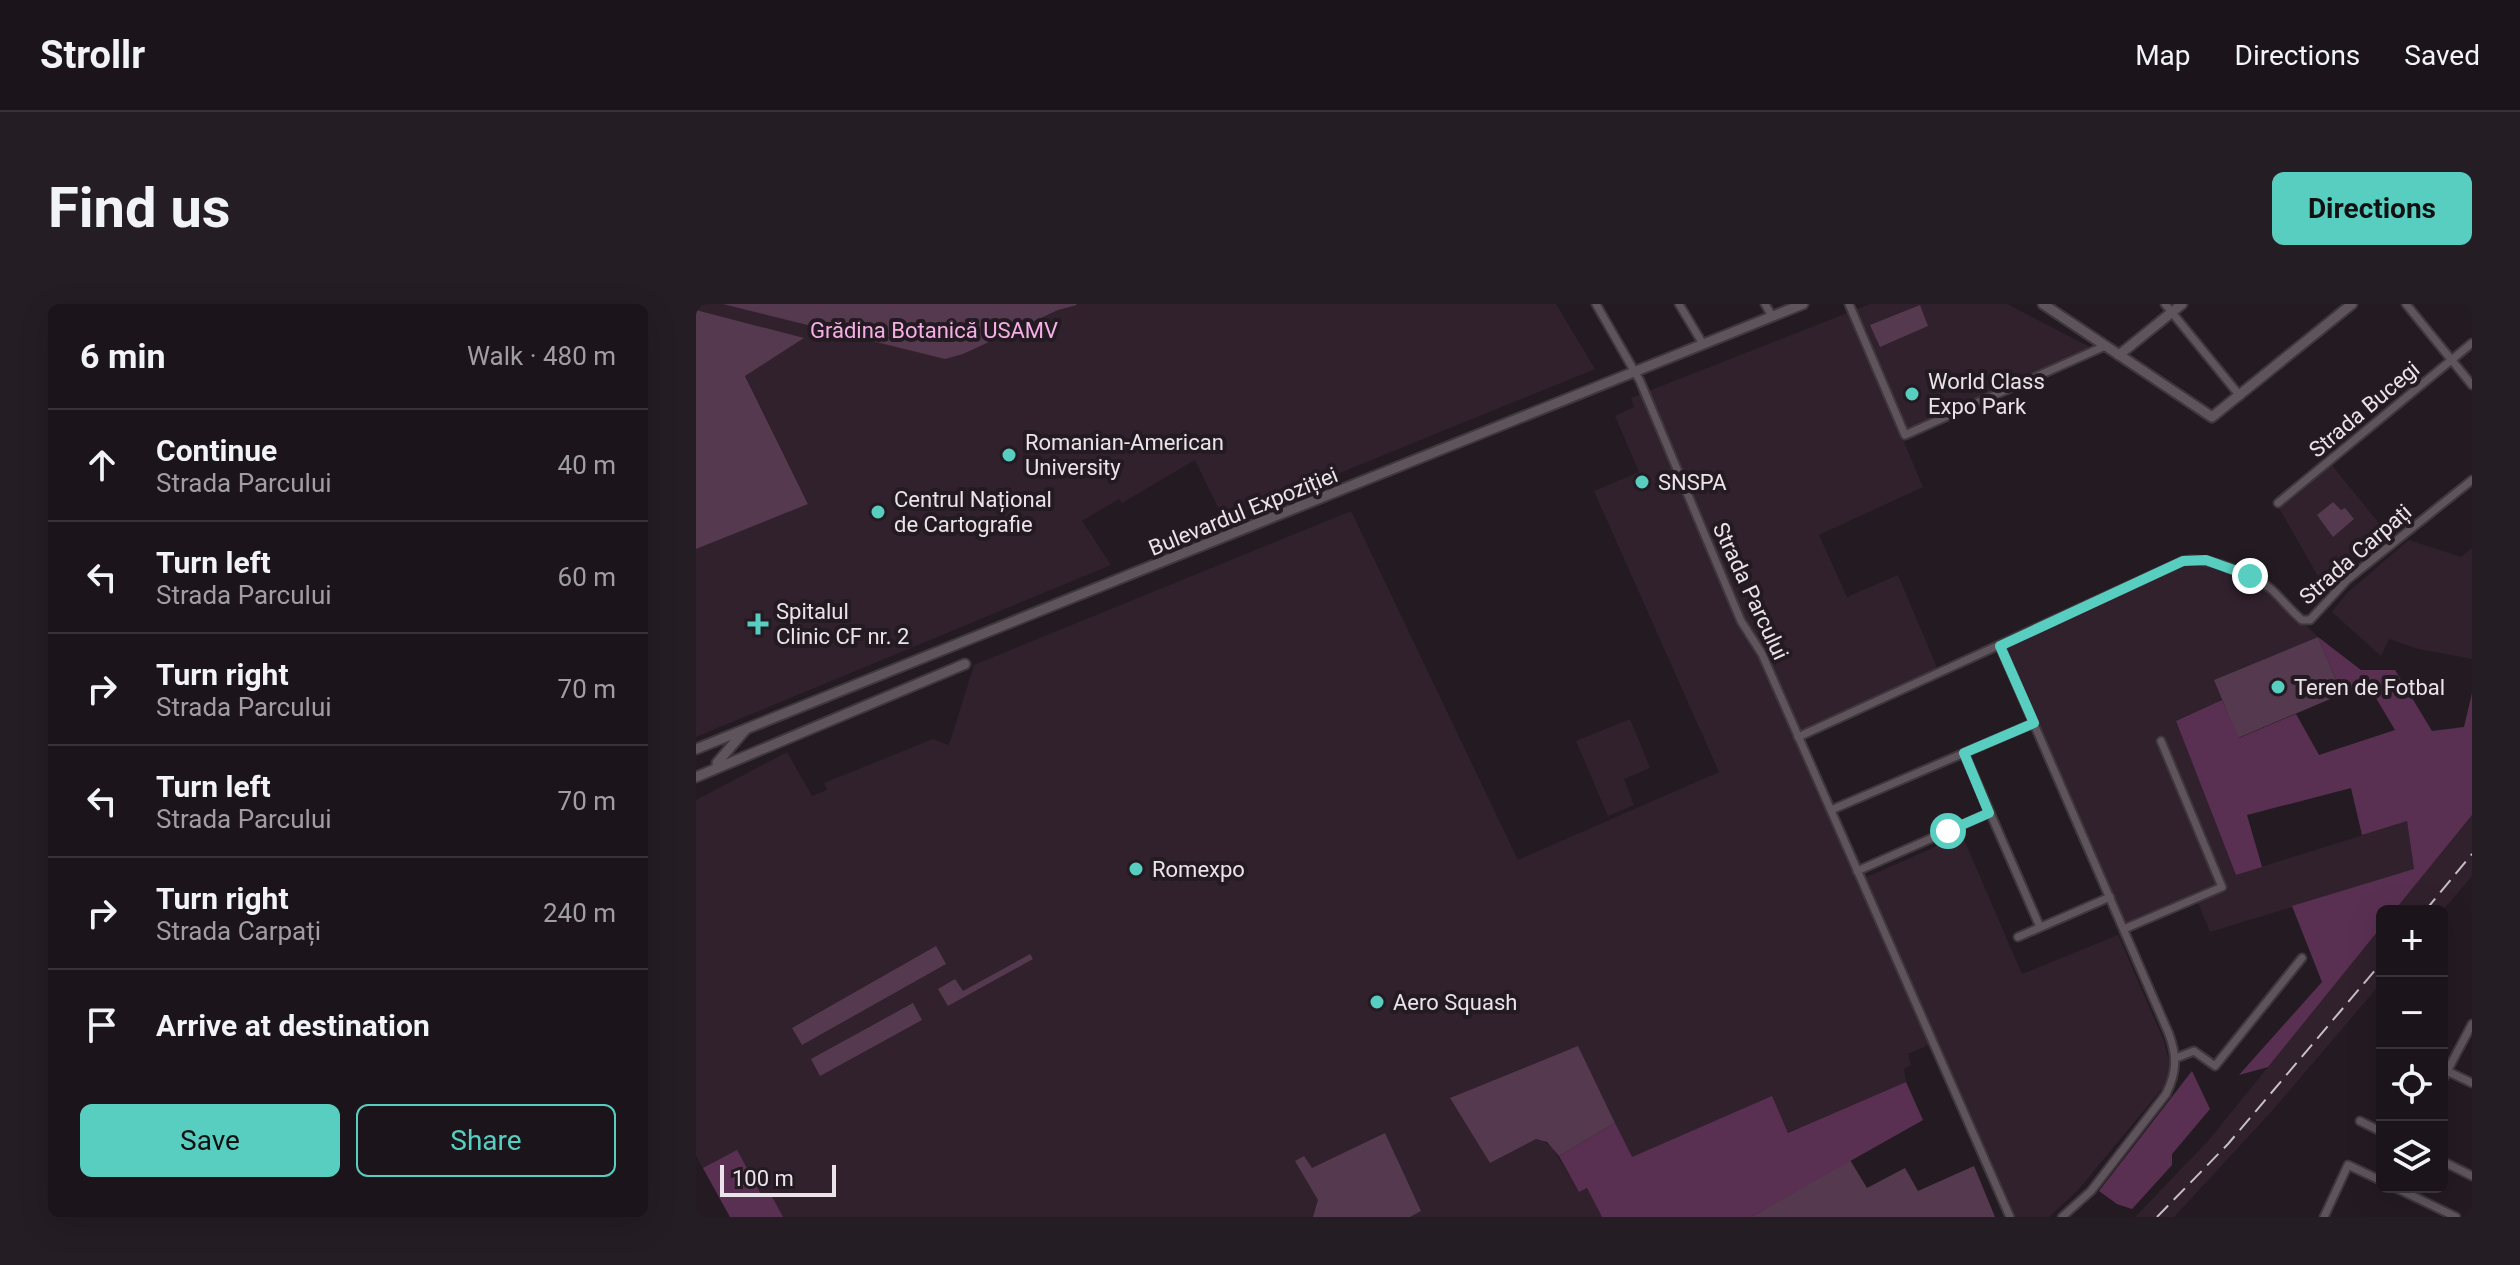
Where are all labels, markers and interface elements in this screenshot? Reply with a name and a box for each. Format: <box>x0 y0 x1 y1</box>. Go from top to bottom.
text: Strollr <box>40 33 145 77</box>
text: Map <box>2135 39 2191 72</box>
text: Directions <box>2235 39 2360 72</box>
text: Saved <box>2404 39 2480 72</box>
button: Directions <box>2272 172 2472 245</box>
text: Find us <box>48 175 231 241</box>
park label: Grădina Botanică USAMV <box>810 318 1058 343</box>
text: 6 min <box>80 336 165 376</box>
text: Walk · 480 m <box>467 341 616 371</box>
street label: Strada Bucegi <box>2304 356 2424 463</box>
place label: World Class Expo Park <box>1928 369 2045 419</box>
marker: World Class Expo Park <box>1903 385 1921 403</box>
place label: Romanian-American University <box>1025 430 1224 480</box>
text: Continue <box>156 433 277 468</box>
icon: ahead <box>80 443 124 487</box>
marker: Romanian-American University <box>1000 446 1018 464</box>
text: 40 m <box>558 450 616 480</box>
street label: Bulevardul Expoziției <box>1145 462 1342 562</box>
text: Strada Parcului <box>156 468 332 498</box>
place label: SNSPA <box>1658 470 1727 495</box>
marker: SNSPA <box>1633 473 1651 491</box>
place label: Centrul Național de Cartografie <box>894 487 1052 537</box>
street label: Strada Carpați <box>2294 499 2417 610</box>
marker: Centrul Național de Cartografie <box>869 503 887 521</box>
street label: Strada Parcului <box>1708 519 1793 664</box>
text: Turn left <box>156 545 271 580</box>
icon: left <box>80 555 124 599</box>
route end <box>2232 558 2268 594</box>
text: 60 m <box>558 562 616 592</box>
text: Strada Parcului <box>156 580 332 610</box>
place label: Spitalul Clinic CF nr. 2 <box>776 599 909 649</box>
marker: Spitalul Clinic CF nr. 2 <box>747 613 769 635</box>
text: Turn right <box>156 657 289 692</box>
icon: right <box>80 667 124 711</box>
text: 70 m <box>558 674 616 704</box>
place label: Teren de Fotbal <box>2294 675 2445 700</box>
marker: Teren de Fotbal <box>2269 678 2287 696</box>
text: Strada Parcului <box>156 692 332 722</box>
text: Turn left <box>156 769 271 804</box>
icon: left <box>80 779 124 823</box>
text: 70 m <box>558 786 616 816</box>
text: Strada Parcului <box>156 804 332 834</box>
route start <box>1930 813 1966 849</box>
place label: Romexpo <box>1152 857 1245 882</box>
marker: Romexpo <box>1127 860 1145 878</box>
text: Turn right <box>156 881 289 916</box>
icon: right <box>80 891 124 935</box>
text: 240 m <box>543 898 616 928</box>
map controls <box>2376 905 2448 1193</box>
button: + <box>2376 905 2448 977</box>
text: Strada Carpați <box>156 916 321 946</box>
button: − <box>2376 977 2448 1049</box>
place label: Aero Squash <box>1393 990 1517 1015</box>
marker: Aero Squash <box>1368 993 1386 1011</box>
icon: arrive <box>80 1003 124 1047</box>
text: Arrive at destination <box>156 1008 430 1043</box>
button: locate <box>2376 1049 2448 1121</box>
button: Save <box>80 1104 340 1177</box>
button: Share <box>356 1104 616 1177</box>
button: layers <box>2376 1121 2448 1193</box>
scale bar <box>720 1161 836 1197</box>
text: 100 m <box>732 1166 794 1191</box>

